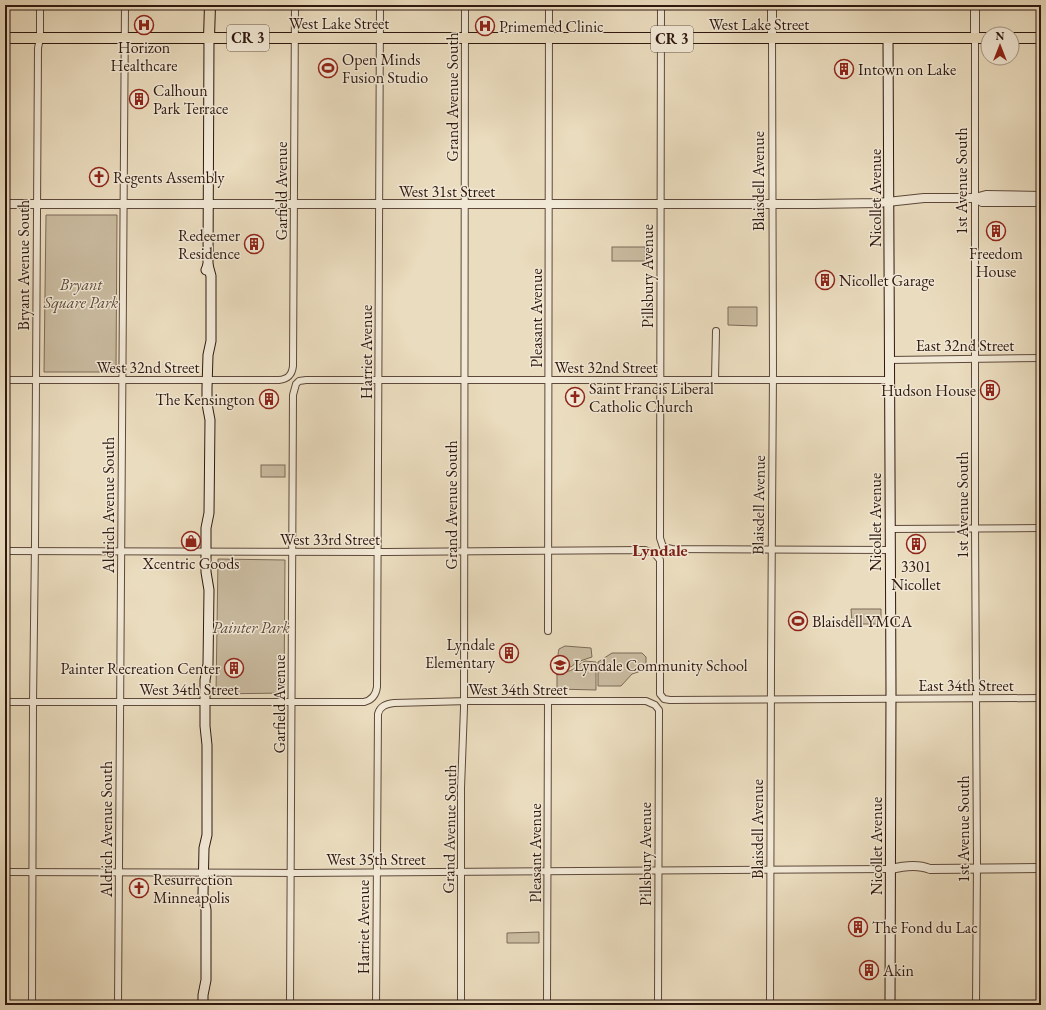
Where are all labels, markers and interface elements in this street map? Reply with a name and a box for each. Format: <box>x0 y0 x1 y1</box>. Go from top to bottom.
street label: West Lake Street <box>289 13 389 34</box>
hospital icon: Horizon Healthcare <box>133 14 155 36</box>
street label: West Lake Street <box>709 14 809 35</box>
hospital icon: Primemed Clinic <box>474 15 496 37</box>
place label: Primemed Clinic <box>499 16 604 37</box>
road number: CR 3 <box>227 25 269 51</box>
road number: CR 3 <box>651 26 693 52</box>
north arrow <box>980 26 1020 66</box>
text: N <box>996 29 1005 43</box>
street label: Grand Avenue South <box>442 32 463 162</box>
place label: Horizon Healthcare <box>111 37 177 76</box>
place label: Open Minds Fusion Studio <box>342 49 428 88</box>
sports icon: Open Minds Fusion Studio <box>317 57 339 79</box>
building icon: Intown on Lake <box>833 58 855 80</box>
place label: Intown on Lake <box>858 59 956 80</box>
place label: Calhoun Park Terrace <box>153 80 228 119</box>
building icon: Calhoun Park Terrace <box>128 88 150 110</box>
street label: 1st Avenue South <box>951 127 972 235</box>
street label: Blaisdell Avenue <box>748 131 769 231</box>
street label: Garfield Avenue <box>271 142 292 240</box>
street label: Nicollet Avenue <box>865 149 886 247</box>
church icon: Regents Assembly <box>88 166 110 188</box>
place label: Regents Assembly <box>113 167 226 188</box>
street label: West 31st Street <box>399 181 495 202</box>
street label: Bryant Avenue South <box>13 200 34 330</box>
building icon: Freedom House <box>985 220 1007 242</box>
street label: Pillsbury Avenue <box>637 224 658 328</box>
place label: Redeemer Residence <box>178 225 241 264</box>
building icon: Redeemer Residence <box>243 233 265 255</box>
place label: Freedom House <box>969 243 1024 282</box>
street label: Pleasant Avenue <box>526 268 547 368</box>
building icon: Nicollet Garage <box>814 269 836 291</box>
place label: Nicollet Garage <box>839 270 935 291</box>
park label: Bryant Square Park <box>43 274 119 314</box>
street label: Harriet Avenue <box>356 305 377 399</box>
street label: East 32nd Street <box>916 335 1014 356</box>
street label: West 32nd Street <box>97 357 199 378</box>
street label: West 32nd Street <box>555 357 657 378</box>
place label: Saint Francis Liberal Catholic Church <box>589 378 714 417</box>
building icon: Hudson House <box>979 379 1001 401</box>
place label: Hudson House <box>881 380 976 401</box>
church icon: Saint Francis Liberal Catholic Church <box>564 386 586 408</box>
building icon: The Kensington <box>258 388 280 410</box>
place label: The Kensington <box>155 389 256 410</box>
street label: Aldrich Avenue South <box>98 437 119 574</box>
street label: Grand Avenue South <box>441 440 462 570</box>
street label: 1st Avenue South <box>952 451 973 559</box>
street label: Blaisdell Avenue <box>747 455 770 555</box>
street label: Nicollet Avenue <box>865 473 886 571</box>
street label: West 33rd Street <box>280 529 380 550</box>
shop icon: Xcentric Goods <box>180 530 202 552</box>
building icon: 3301 Nicollet <box>905 533 927 555</box>
district label: Lyndale <box>632 539 688 561</box>
place label: Xcentric Goods <box>142 553 239 574</box>
place label: 3301 Nicollet <box>891 556 941 595</box>
sports icon: Blaisdell YMCA <box>787 610 809 632</box>
place label: Blaisdell YMCA <box>812 611 913 632</box>
park label: Painter Park <box>212 617 290 638</box>
place label: Lyndale Elementary <box>425 634 496 673</box>
building icon: Lyndale Elementary <box>498 642 520 664</box>
school or university icon: Lyndale Community School <box>549 654 571 676</box>
street label: Garfield Avenue <box>269 655 290 753</box>
place label: Lyndale Community School <box>574 655 748 676</box>
building icon: Painter Recreation Center <box>223 657 245 679</box>
place label: Painter Recreation Center <box>61 658 221 679</box>
street label: East 34th Street <box>918 675 1014 696</box>
street label: West 34th Street <box>139 679 239 700</box>
street label: West 34th Street <box>468 679 568 700</box>
street label: Aldrich Avenue South <box>96 761 117 898</box>
street label: Grand Avenue South <box>438 764 461 894</box>
street label: 1st Avenue South <box>953 775 974 883</box>
street label: Blaisdell Avenue <box>747 779 768 879</box>
street label: Nicollet Avenue <box>866 797 887 895</box>
street label: Pillsbury Avenue <box>635 802 656 906</box>
street label: Pleasant Avenue <box>525 803 546 903</box>
street label: West 35th Street <box>326 849 426 870</box>
place label: Resurrection Minneapolis <box>153 869 233 908</box>
church icon: Resurrection Minneapolis <box>128 877 150 899</box>
street label: Harriet Avenue <box>353 880 374 974</box>
building icon: The Fond du Lac <box>847 916 869 938</box>
place label: The Fond du Lac <box>872 917 978 938</box>
building icon: Akin <box>858 959 880 981</box>
place label: Akin <box>882 960 914 981</box>

